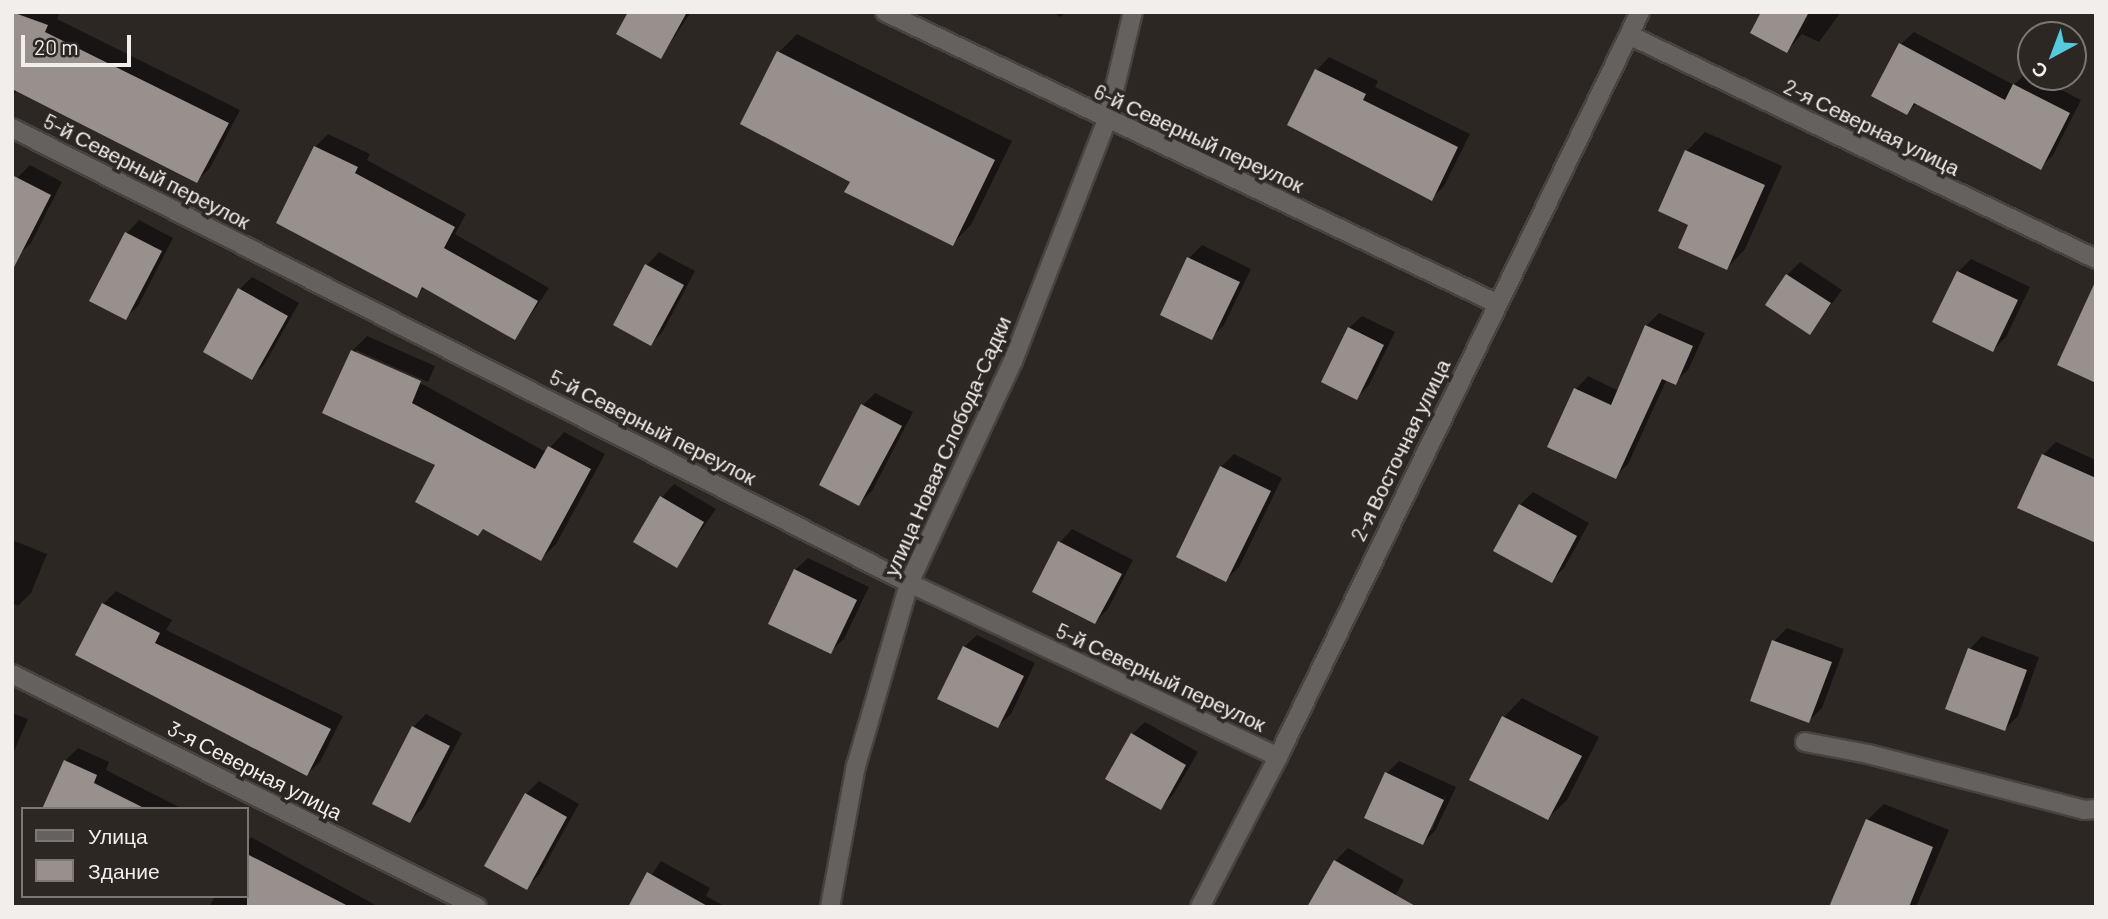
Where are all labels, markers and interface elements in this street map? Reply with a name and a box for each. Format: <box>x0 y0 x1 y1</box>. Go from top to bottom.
scale bar <box>24 21 135 65</box>
north arrow <box>2017 21 2087 91</box>
text: 20 m <box>34 34 79 59</box>
text: С <box>2026 58 2052 84</box>
street label: 2-я Северная улица <box>1780 73 1964 181</box>
street label: 6-й Северный переулок <box>1090 78 1308 198</box>
street label: 5-й Северный переулок <box>40 108 254 234</box>
street label: улица Новая Слобода-Садки <box>878 312 1016 580</box>
street label: 2-я Восточная улица <box>1345 355 1455 545</box>
street label: 5-й Северный переулок <box>546 364 760 490</box>
street label: 5-й Северный переулок <box>1052 617 1270 737</box>
street label: 3-я Северная улица <box>164 715 346 825</box>
legend <box>21 807 248 898</box>
text: Улица <box>88 823 148 848</box>
text: Здание <box>88 858 160 883</box>

